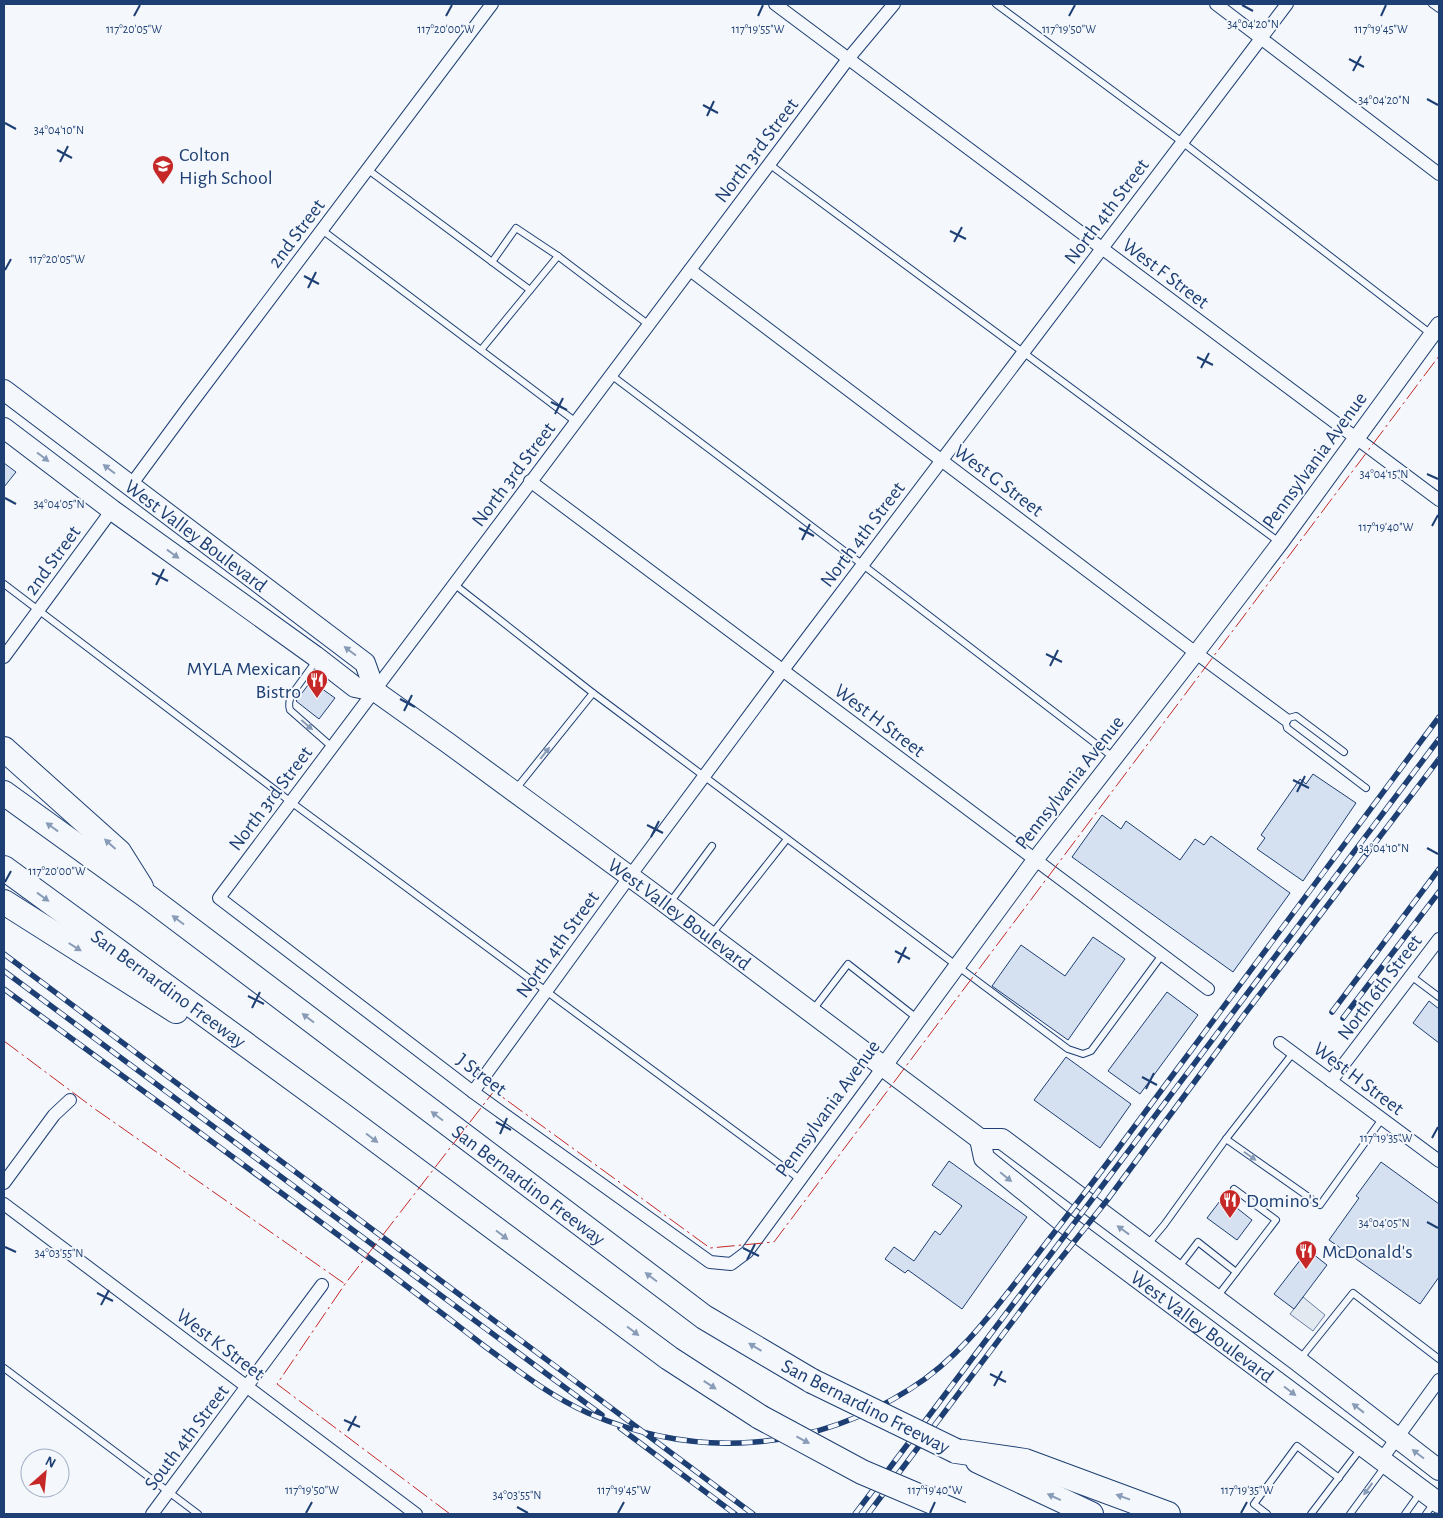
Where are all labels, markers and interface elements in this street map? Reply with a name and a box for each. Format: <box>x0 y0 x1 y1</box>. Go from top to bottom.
text: 34°04'20"N <box>1227 18 1279 30</box>
text: 117°20'05"W <box>106 23 162 35</box>
text: 117°20'00"W <box>417 23 475 35</box>
text: 117°19'55"W <box>732 23 785 35</box>
text: 117°19'50"W <box>1042 23 1096 35</box>
text: 117°19'45"W <box>1354 23 1408 35</box>
street label: North 3rd Street <box>711 94 803 206</box>
text: 34°04'20"N <box>1358 94 1410 106</box>
text: 34°04'10"N <box>34 124 84 136</box>
place label: Colton High School <box>179 145 273 188</box>
school or university icon: Colton High School <box>151 154 175 185</box>
street label: North 4th Street <box>1061 155 1153 268</box>
street label: 2nd Street <box>265 195 329 272</box>
street label: West F Street <box>1119 235 1213 313</box>
text: 117°20'05"W <box>29 253 85 265</box>
street label: Pennsylvania Avenue <box>1259 389 1371 533</box>
street label: North 3rd Street <box>468 418 560 530</box>
street label: West G Street <box>950 441 1047 521</box>
one-way arrow <box>36 452 50 462</box>
one-way arrow <box>103 463 116 474</box>
text: 34°04'15"N <box>1359 468 1409 480</box>
street label: West Valley Boulevard <box>121 476 270 596</box>
street label: North 4th Street <box>817 478 909 591</box>
text: 34°04'05"N <box>33 498 85 510</box>
text: 117°19'40"W <box>1359 521 1414 533</box>
street label: 2nd Street <box>21 522 85 599</box>
one-way arrow <box>166 549 180 559</box>
one-way arrow <box>344 646 357 657</box>
place label: MYLA Mexican Bistro <box>186 659 301 702</box>
restaurant icon: MYLA Mexican Bistro <box>305 668 329 699</box>
street label: West H Street <box>831 681 929 761</box>
street label: Pennsylvania Avenue <box>1012 712 1128 853</box>
one-way arrow <box>300 719 312 731</box>
street label: North 3rd Street <box>225 742 317 854</box>
one-way arrow <box>539 747 550 760</box>
one-way arrow <box>46 822 59 833</box>
one-way arrow <box>103 838 116 849</box>
text: 34°04'10"N <box>1359 842 1409 854</box>
street label: West Valley Boulevard <box>604 855 754 974</box>
text: 117°20'00"W <box>28 865 86 877</box>
street label: North 4th Street <box>513 887 603 1002</box>
one-way arrow <box>36 891 49 902</box>
one-way arrow <box>172 915 185 926</box>
street label: San Bernardino Freeway <box>87 926 250 1052</box>
street label: North 6th Street <box>1334 931 1426 1044</box>
one-way arrow <box>68 942 81 952</box>
one-way arrow <box>301 1013 315 1023</box>
street label: Pennsylvania Avenue <box>772 1037 884 1181</box>
street label: West H Street <box>1310 1039 1408 1119</box>
street label: J Street <box>453 1050 510 1100</box>
one-way arrow <box>431 1111 444 1121</box>
street label: San Bernardino Freeway <box>448 1121 609 1250</box>
one-way arrow <box>365 1132 378 1143</box>
text: 117°19'35"W <box>1360 1132 1413 1144</box>
one-way arrow <box>1243 1151 1257 1161</box>
one-way arrow <box>1000 1171 1013 1182</box>
restaurant icon: Domino's <box>1218 1188 1242 1219</box>
place label: Domino's <box>1246 1191 1319 1211</box>
text: 34°04'05"N <box>1358 1217 1410 1229</box>
one-way arrow <box>1116 1225 1130 1235</box>
one-way arrow <box>495 1229 508 1240</box>
restaurant icon: McDonald's <box>1294 1239 1318 1270</box>
place label: McDonald's <box>1322 1242 1413 1262</box>
text: 34°03'55"N <box>34 1247 84 1259</box>
street label: West Valley Boulevard <box>1127 1267 1277 1387</box>
one-way arrow <box>644 1272 658 1282</box>
street label: West K Street <box>173 1305 269 1385</box>
one-way arrow <box>626 1326 639 1337</box>
one-way arrow <box>749 1343 762 1352</box>
street label: San Bernardino Freeway <box>778 1356 953 1458</box>
one-way arrow <box>703 1380 716 1389</box>
street label: South 4th Street <box>141 1381 233 1494</box>
one-way arrow <box>1283 1385 1296 1396</box>
one-way arrow <box>1352 1403 1365 1414</box>
one-way arrow <box>795 1436 810 1444</box>
north arrow <box>20 1448 70 1498</box>
one-way arrow <box>1412 1449 1425 1460</box>
text: N <box>43 1454 58 1471</box>
one-way arrow <box>1363 1482 1373 1496</box>
text: 117°19'50"W <box>285 1484 339 1496</box>
text: 117°19'45"W <box>597 1484 651 1496</box>
text: 117°19'40"W <box>908 1484 963 1496</box>
text: 117°19'35"W <box>1221 1484 1274 1496</box>
text: 34°03'55"N <box>492 1489 542 1501</box>
one-way arrow <box>1047 1492 1061 1500</box>
one-way arrow <box>1115 1493 1130 1500</box>

